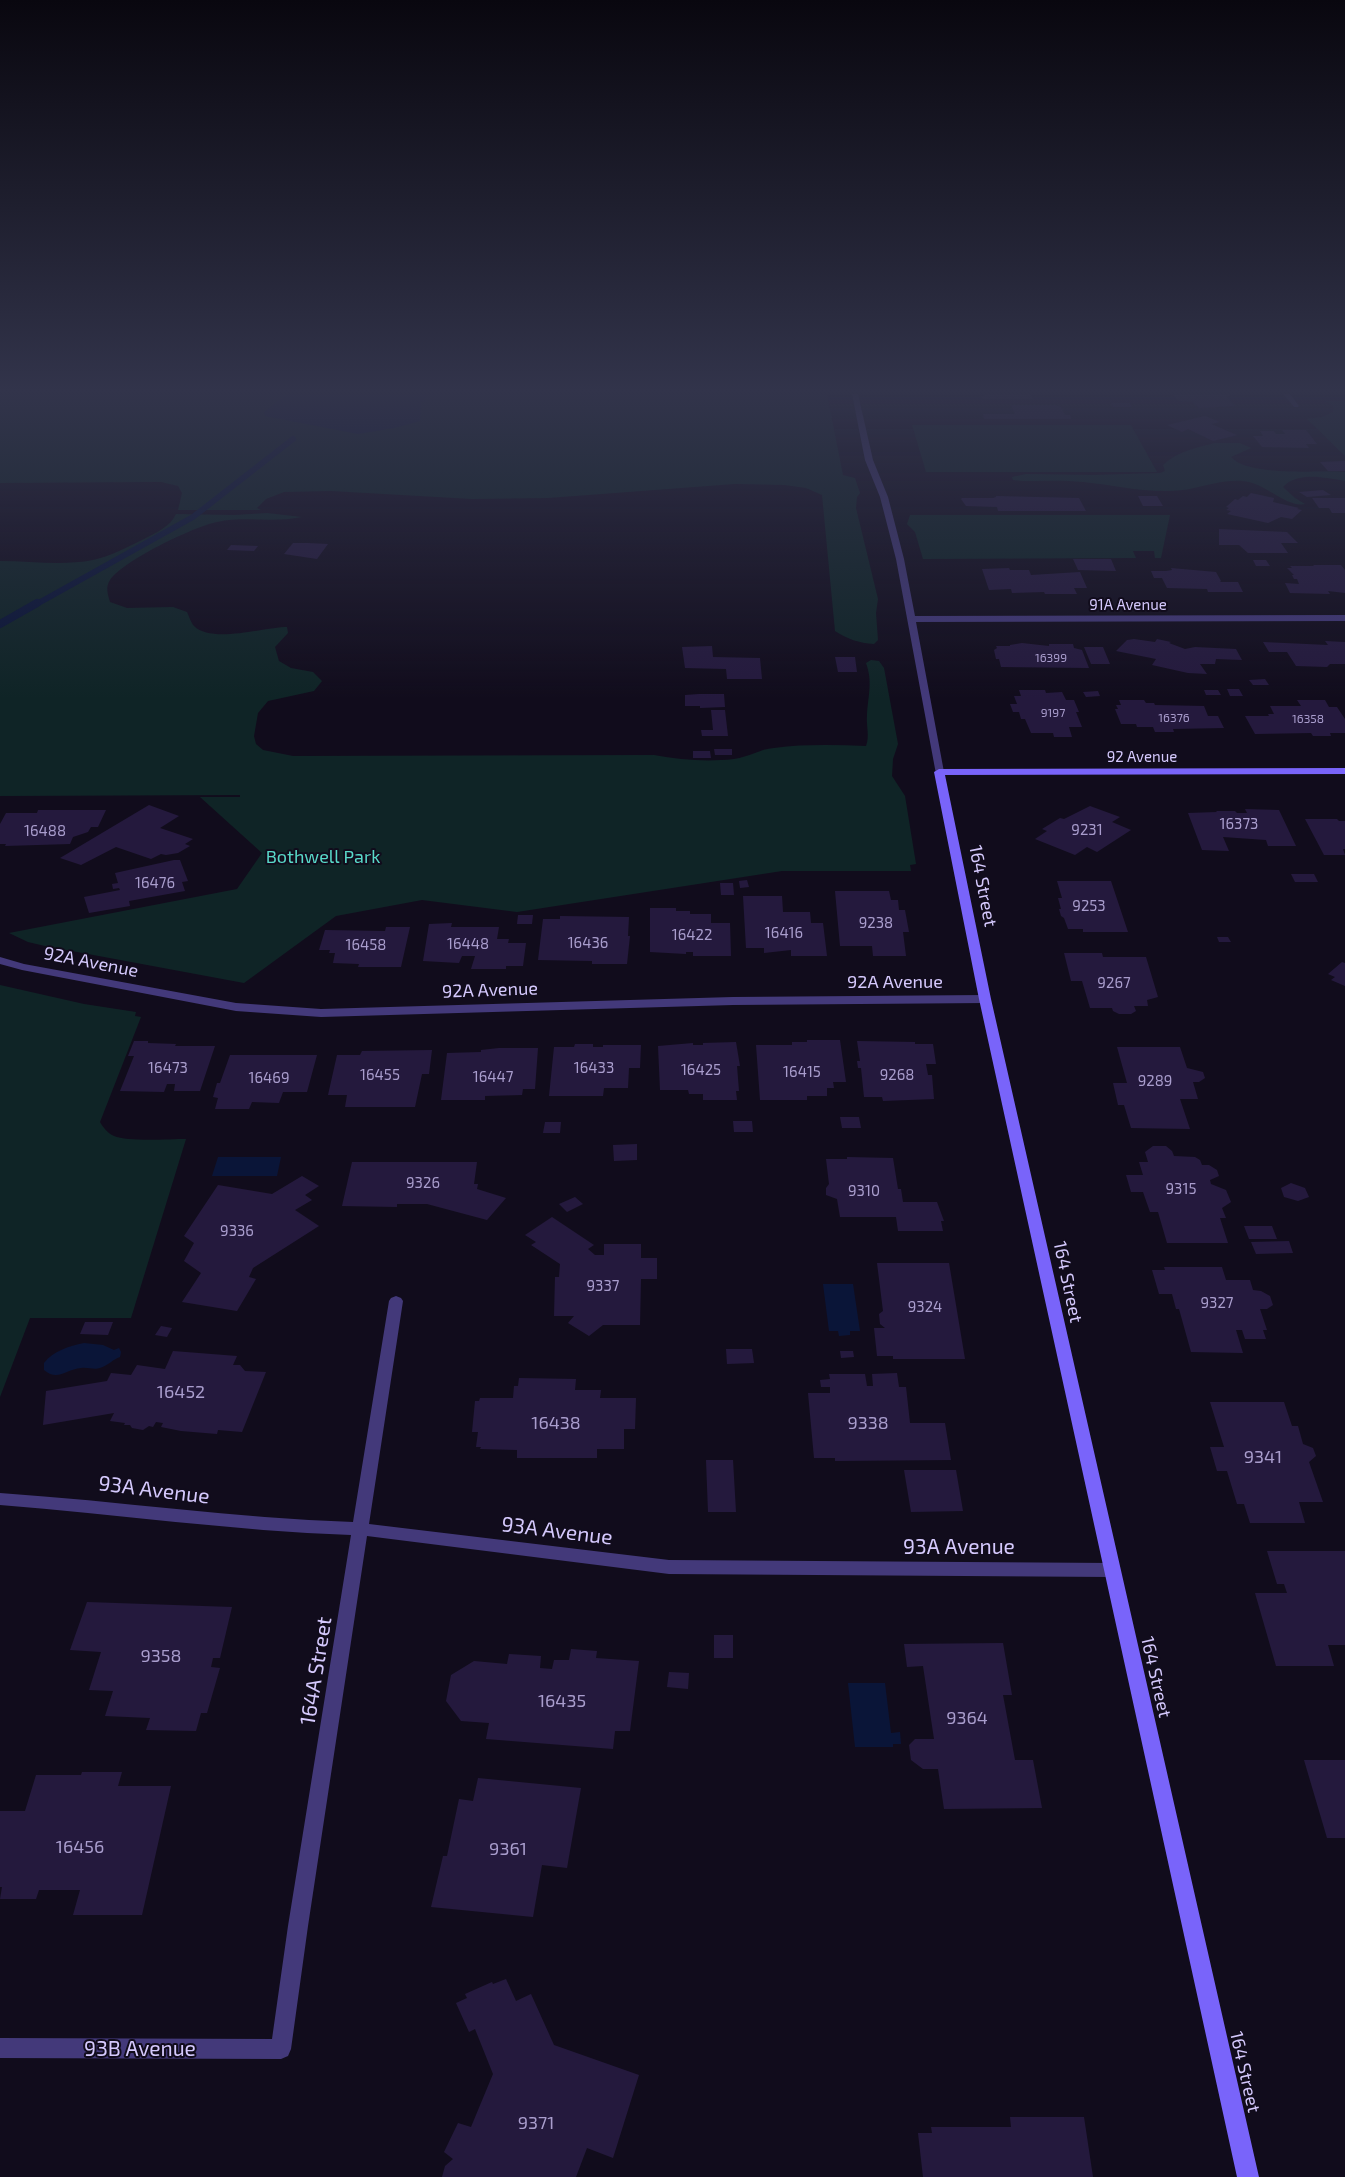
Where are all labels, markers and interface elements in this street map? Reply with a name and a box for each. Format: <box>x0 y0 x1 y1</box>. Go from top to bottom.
street label: 91A Avenue <box>1089 596 1167 614</box>
house number: 16399 <box>1035 651 1067 665</box>
house number: 9197 <box>1041 706 1065 720</box>
house number: 16376 <box>1158 711 1190 725</box>
house number: 16358 <box>1292 712 1324 726</box>
street label: 92 Avenue <box>1107 748 1177 766</box>
house number: 16373 <box>1220 815 1258 833</box>
house number: 9231 <box>1071 821 1103 839</box>
house number: 16488 <box>24 822 66 840</box>
street label: 164 Street <box>965 843 1001 929</box>
park label: Bothwell Park <box>266 846 380 868</box>
house number: 16476 <box>135 874 175 892</box>
house number: 9253 <box>1072 897 1106 915</box>
house number: 9238 <box>859 914 893 932</box>
house number: 16416 <box>765 924 803 942</box>
house number: 16422 <box>672 926 712 944</box>
house number: 16436 <box>568 934 608 952</box>
house number: 16448 <box>447 935 489 953</box>
house number: 16458 <box>346 936 386 954</box>
street label: 92A Avenue <box>42 942 140 982</box>
street label: 92A Avenue <box>847 971 943 993</box>
house number: 9267 <box>1097 974 1131 992</box>
street label: 92A Avenue <box>442 978 538 1002</box>
house number: 16473 <box>148 1059 188 1077</box>
house number: 16433 <box>574 1059 614 1077</box>
house number: 16425 <box>681 1061 721 1079</box>
house number: 16415 <box>783 1063 821 1081</box>
house number: 16455 <box>360 1066 400 1084</box>
house number: 9268 <box>880 1066 914 1084</box>
house number: 16447 <box>473 1068 513 1086</box>
house number: 16469 <box>249 1069 289 1087</box>
house number: 9289 <box>1138 1072 1172 1090</box>
house number: 9326 <box>406 1174 440 1192</box>
house number: 9315 <box>1166 1180 1196 1198</box>
house number: 9310 <box>848 1182 880 1200</box>
house number: 9336 <box>220 1222 254 1240</box>
street label: 164 Street <box>1049 1239 1087 1325</box>
house number: 9337 <box>587 1277 619 1295</box>
house number: 9327 <box>1200 1294 1234 1312</box>
house number: 9324 <box>908 1298 942 1316</box>
house number: 16452 <box>157 1381 205 1403</box>
house number: 16438 <box>531 1412 581 1434</box>
house number: 9338 <box>847 1412 889 1434</box>
house number: 9341 <box>1244 1446 1282 1468</box>
street label: 93A Avenue <box>97 1471 211 1509</box>
street label: 93A Avenue <box>500 1512 614 1550</box>
street label: 93A Avenue <box>903 1534 1015 1560</box>
street label: 164A Street <box>295 1615 337 1727</box>
street label: 164 Street <box>1136 1634 1176 1720</box>
house number: 9358 <box>141 1645 181 1667</box>
house number: 16435 <box>538 1690 586 1712</box>
house number: 9364 <box>946 1707 988 1729</box>
house number: 16456 <box>56 1836 104 1858</box>
house number: 9361 <box>489 1838 527 1860</box>
street label: 164 Street <box>1225 2029 1265 2115</box>
street label: 93B Avenue <box>84 2036 196 2062</box>
house number: 9371 <box>518 2112 554 2134</box>

